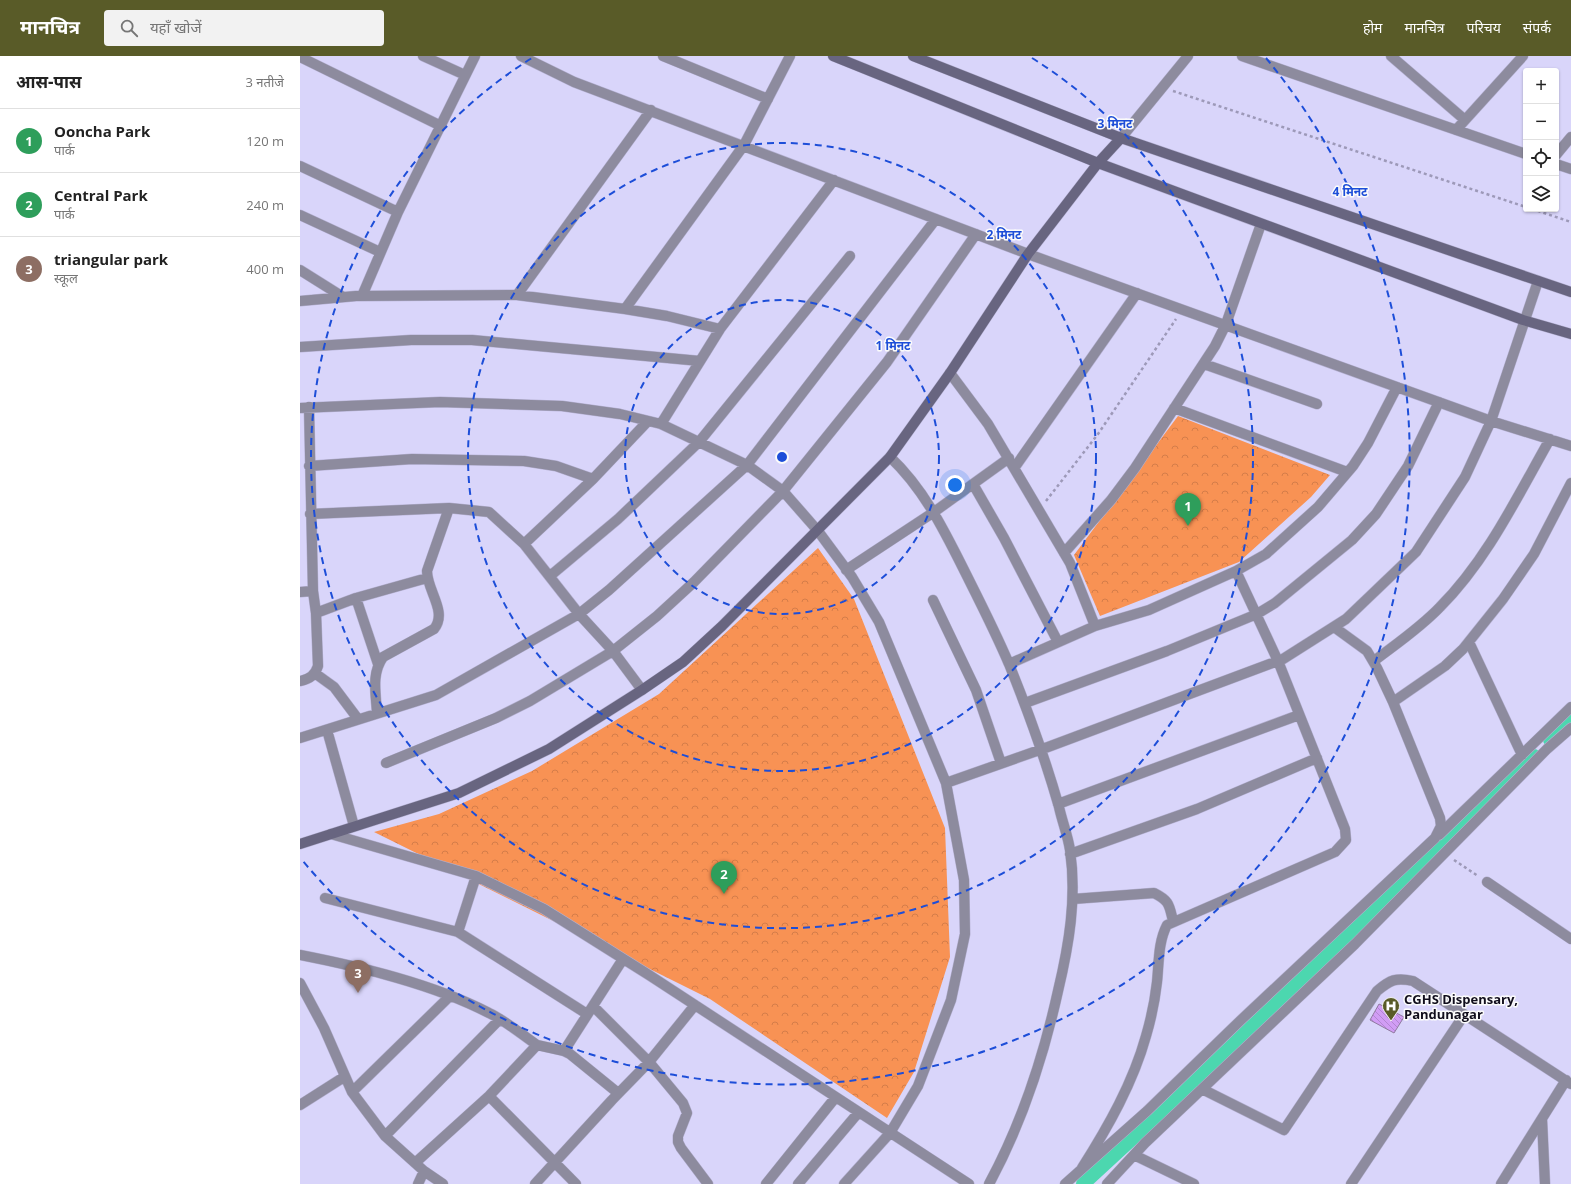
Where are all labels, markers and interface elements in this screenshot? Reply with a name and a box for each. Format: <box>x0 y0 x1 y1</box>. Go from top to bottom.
search box <box>104 10 384 46</box>
text: मानचित्र <box>20 14 80 40</box>
icon: search <box>118 17 140 39</box>
text: यहाँ खोजें <box>150 17 202 37</box>
text: होम <box>1363 18 1382 37</box>
text: मानचित्र <box>1404 18 1445 37</box>
text: परिचय <box>1467 18 1501 37</box>
text: संपर्क <box>1523 18 1551 37</box>
map controls <box>1523 68 1559 212</box>
button: + <box>1523 68 1559 104</box>
text: आस-पास <box>16 70 82 93</box>
text: 3 नतीजे <box>246 73 284 91</box>
button: − <box>1523 104 1559 140</box>
text: 3 मिनट <box>1097 115 1133 132</box>
text: Ooncha Park <box>54 121 150 141</box>
text: 1 <box>25 132 33 150</box>
text: 120 m <box>246 132 284 150</box>
button: locate <box>1523 140 1559 176</box>
text: पार्क <box>54 141 75 159</box>
button: layers <box>1523 176 1559 212</box>
text: 4 मिनट <box>1332 183 1368 200</box>
text: Central Park <box>54 185 148 205</box>
text: 2 <box>25 196 33 214</box>
text: 240 m <box>246 196 284 214</box>
text: पार्क <box>54 205 75 223</box>
text: 2 मिनट <box>986 226 1022 243</box>
text: triangular park <box>54 249 168 269</box>
text: 3 <box>25 260 33 278</box>
text: 400 m <box>246 260 284 278</box>
text: स्कूल <box>54 269 78 287</box>
text: 1 मिनट <box>875 337 911 354</box>
centre of rings <box>775 450 789 464</box>
your location <box>945 475 965 495</box>
pin: 1 <box>1175 493 1201 526</box>
pin: 2 <box>711 861 737 894</box>
pin: 3 <box>345 960 371 993</box>
place label: CGHS Dispensary, Pandunagar <box>1404 990 1518 1023</box>
hospital icon: CGHS Dispensary, Pandunagar <box>1381 996 1401 1021</box>

